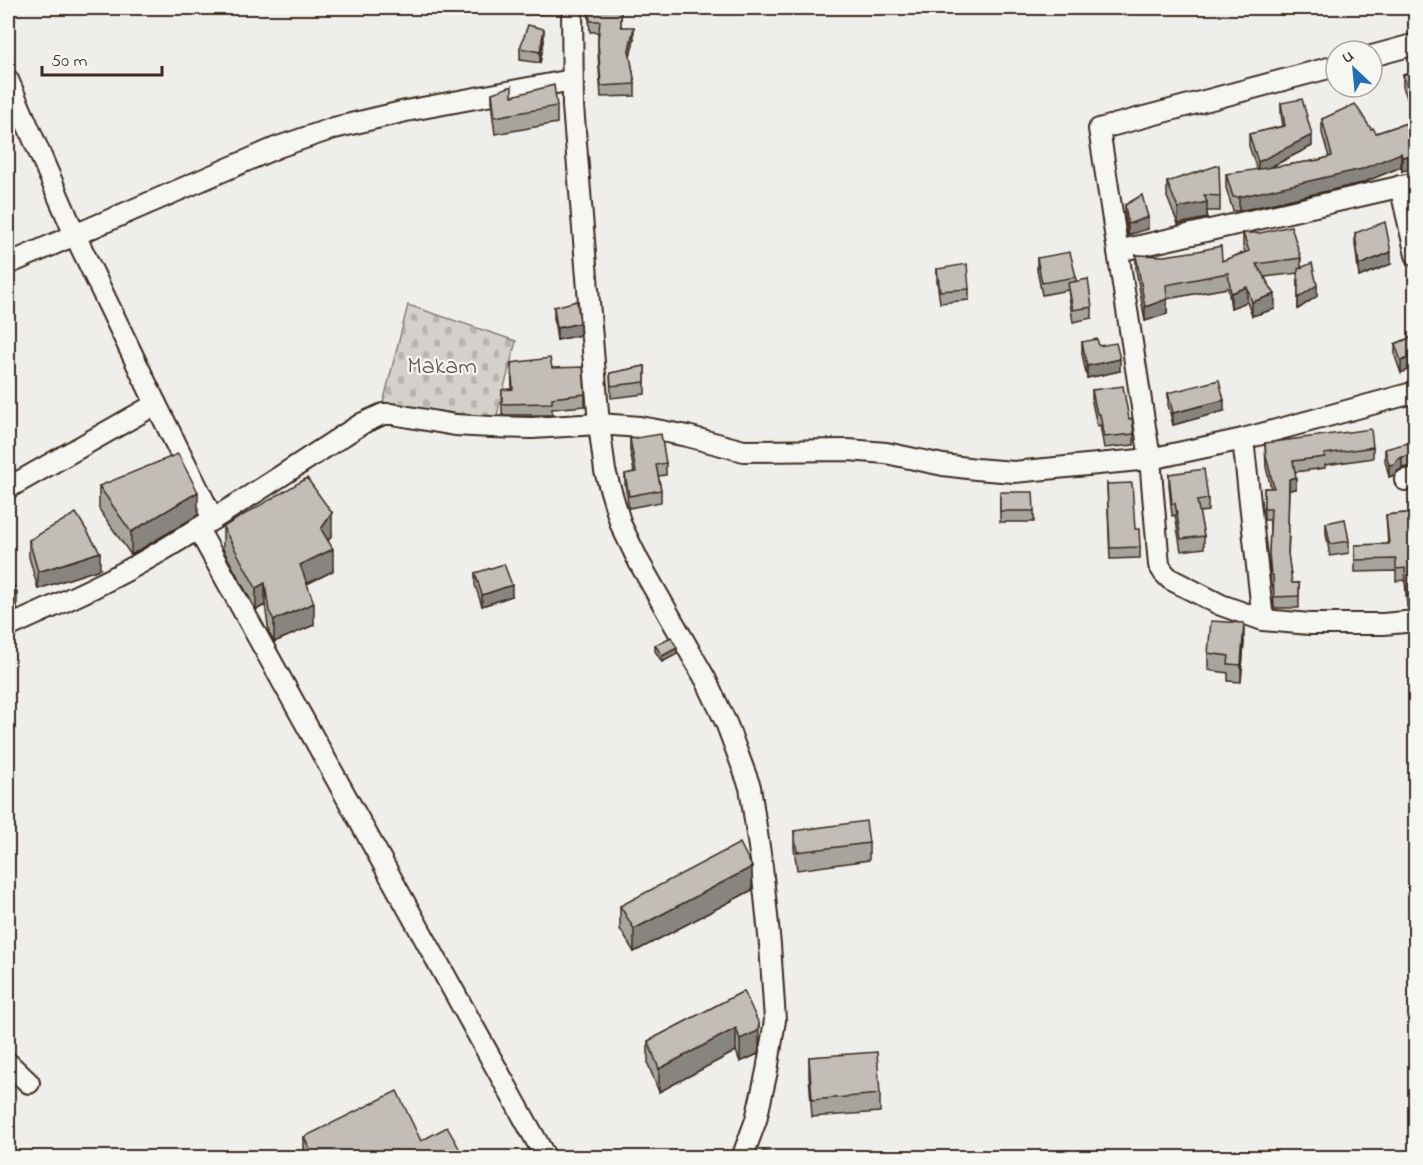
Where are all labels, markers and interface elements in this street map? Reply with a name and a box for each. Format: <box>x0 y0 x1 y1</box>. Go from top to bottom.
scale bar <box>42 39 162 77</box>
north arrow <box>1324 39 1384 99</box>
text: U <box>1338 44 1358 70</box>
text: 50 m <box>51 49 88 75</box>
park label: Makam <box>407 350 477 385</box>

